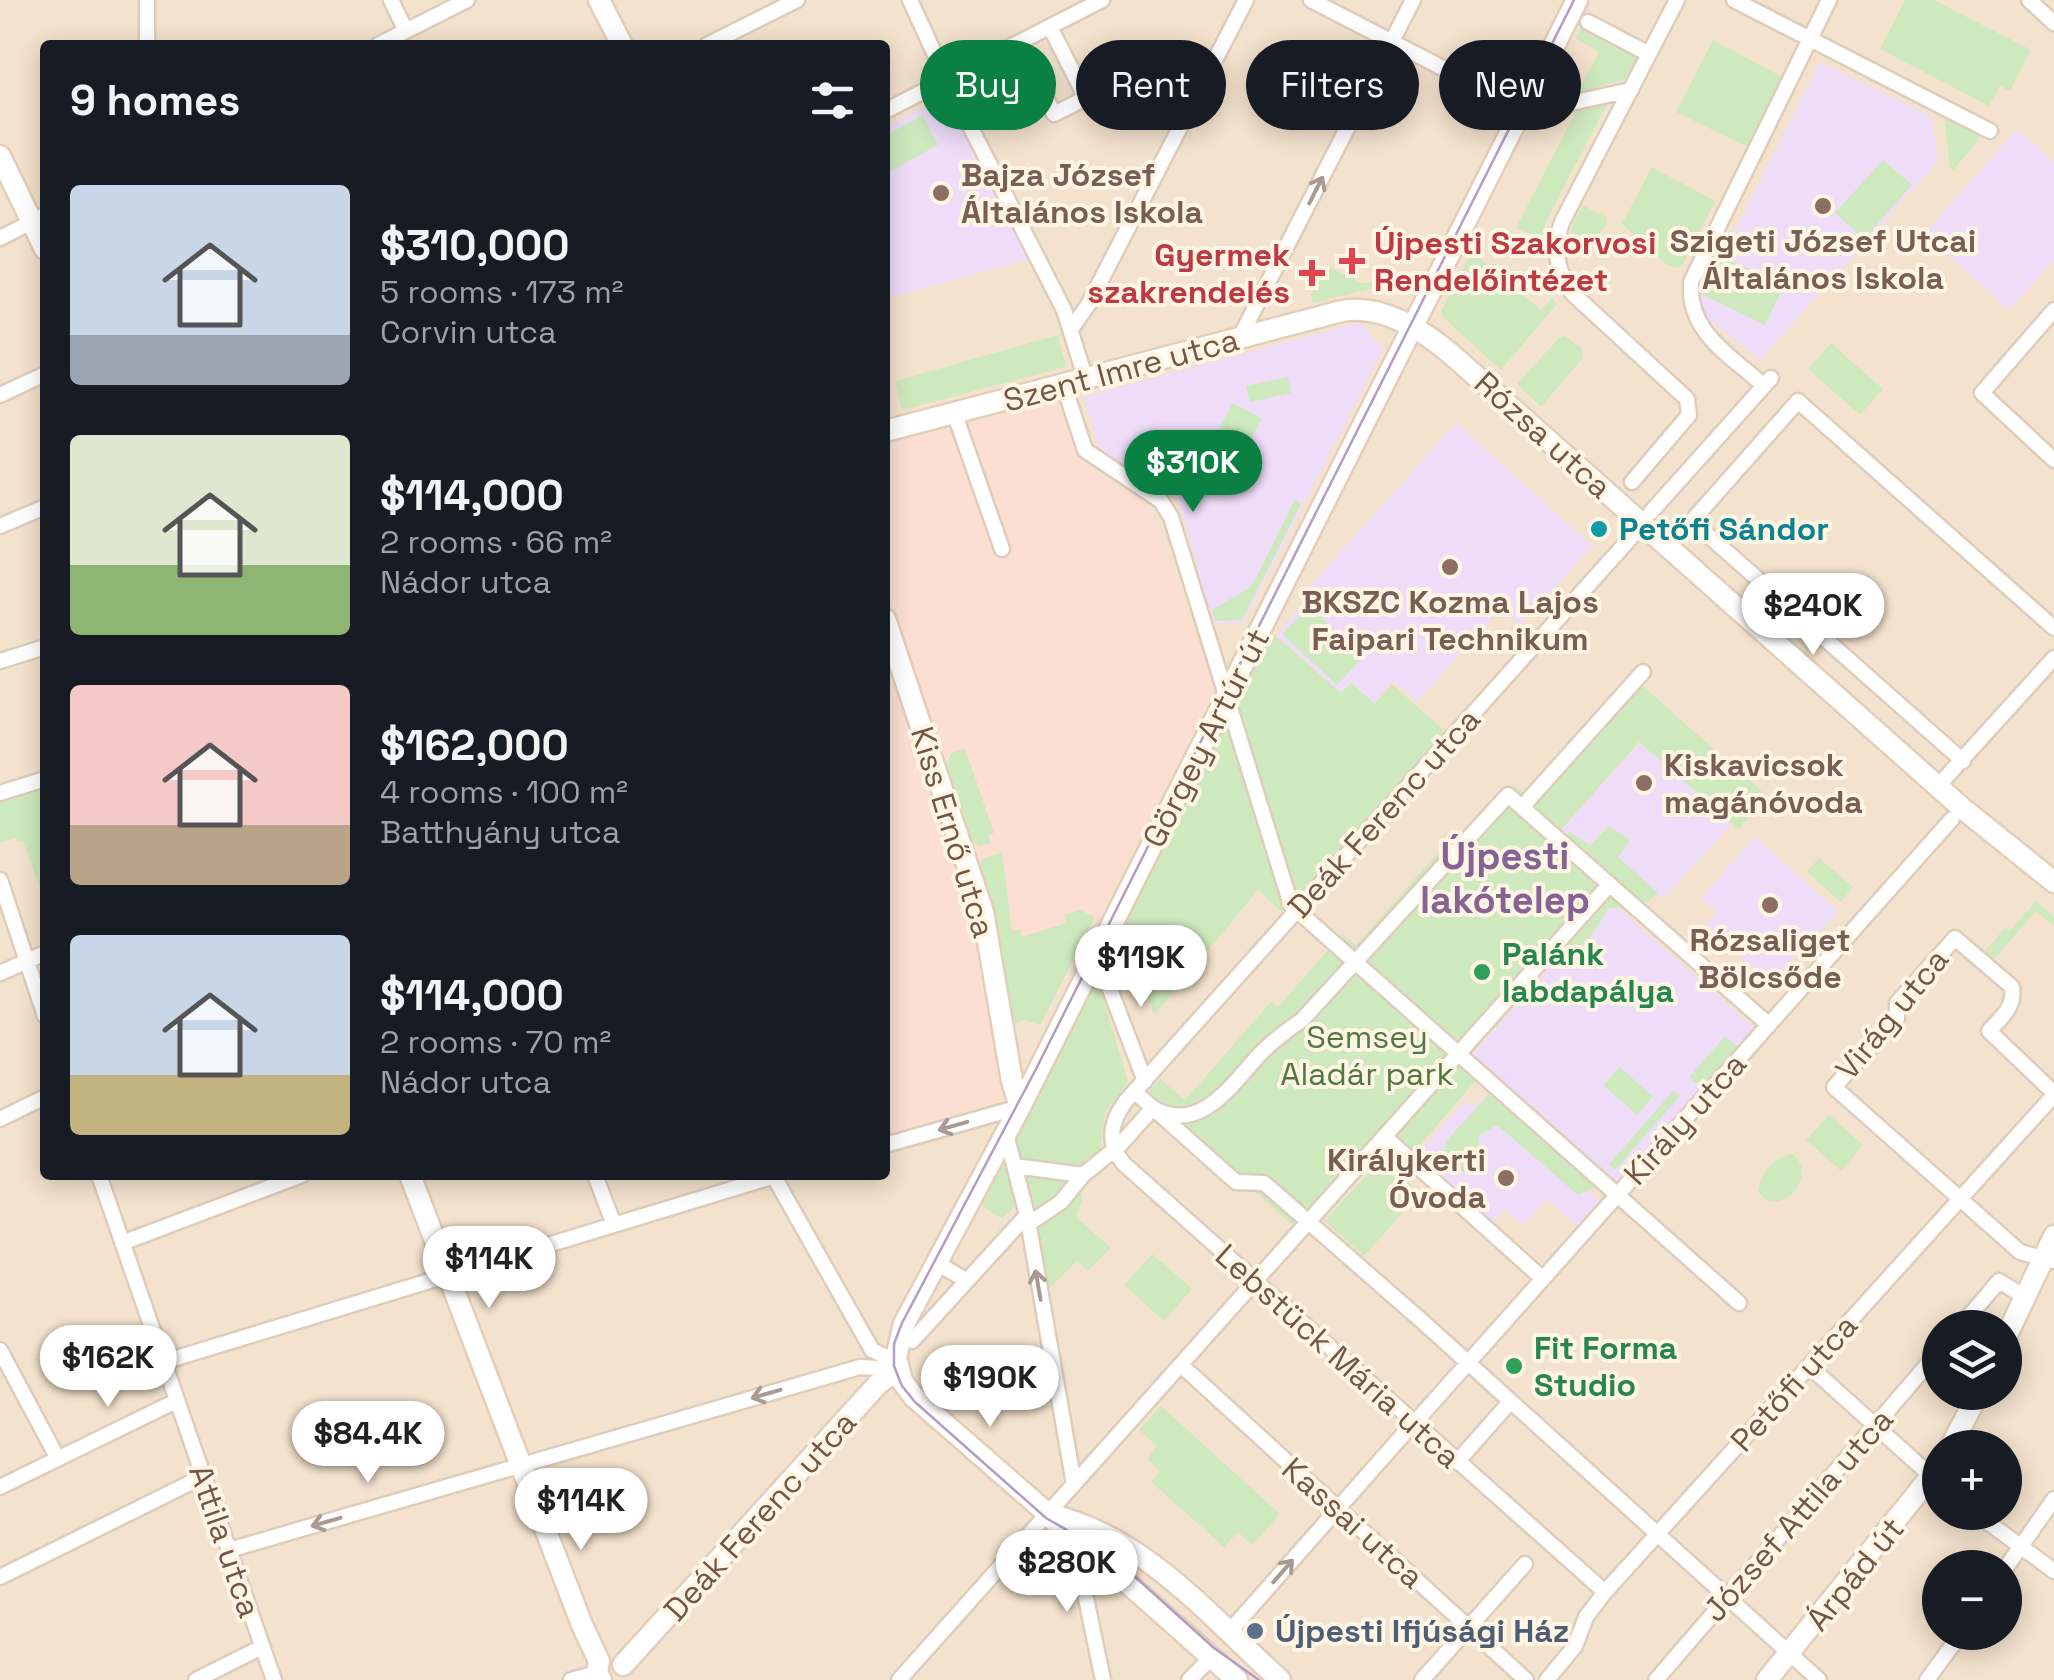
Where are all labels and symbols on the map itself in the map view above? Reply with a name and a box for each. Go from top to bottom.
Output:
place label: Bajza József Általános Iskola [961,155,1203,232]
one-way arrow [1307,176,1326,206]
marker: Bajza József Általános Iskola [930,182,952,204]
marker: Szigeti József Utcai Általános Iskola [1812,195,1834,217]
place label: Szigeti József Utcai Általános Iskola [1670,221,1976,298]
place label: Újpesti Szakorvosi Rendelőintézet [1374,223,1656,300]
place label: Gyermek szakrendelés [1087,235,1290,312]
marker: Újpesti Szakorvosi Rendelőintézet [1339,248,1365,274]
marker: Gyermek szakrendelés [1299,260,1325,286]
street label: Szent Imre utca [999,319,1243,421]
street label: Rózsa utca [1466,363,1620,507]
pin: $310K [1123,430,1263,515]
place label: Petőfi Sándor [1619,509,1829,549]
marker: Petőfi Sándor [1588,518,1610,540]
marker: BKSZC Kozma Lajos Faipari Technikum [1439,556,1461,578]
pin: $240K [1743,573,1883,658]
place label: BKSZC Kozma Lajos Faipari Technikum [1301,582,1599,659]
street label: Görgey Artúr út [1134,622,1278,854]
street label: Deák Ferenc utca [1279,700,1489,926]
street label: Kiss Ernő utca [902,722,1004,942]
place label: Kiskavicsok magánóvoda [1664,745,1863,822]
marker: Kiskavicsok magánóvoda [1633,772,1655,794]
district label: Újpesti lakótelep [1420,832,1590,924]
marker: Rózsaliget Bölcsőde [1759,894,1781,916]
place label: Rózsaliget Bölcsőde [1689,920,1851,997]
pin: $119K [1071,925,1211,1010]
place label: Palánk labdapálya [1502,934,1674,1011]
street label: Virág utca [1827,940,1957,1088]
marker: Palánk labdapálya [1471,961,1493,983]
park label: Semsey Aladár park [1280,1017,1454,1094]
street label: Király utca [1615,1045,1755,1193]
one-way arrow [937,1118,969,1136]
place label: Királykerti Óvoda [1327,1140,1486,1217]
marker: Királykerti Óvoda [1495,1167,1517,1189]
pin: $114K [419,1226,559,1311]
street label: Lebstück Mária utca [1207,1235,1469,1477]
one-way arrow [1027,1269,1046,1301]
street label: Petőfi utca [1722,1306,1866,1460]
pin: $162K [38,1325,178,1410]
place label: Fit Forma Studio [1534,1328,1677,1405]
pin: $190K [920,1345,1060,1430]
marker: Fit Forma Studio [1503,1355,1525,1377]
one-way arrow [751,1386,782,1405]
street label: József Attila utca [1694,1400,1902,1630]
pin: $84.4K [287,1401,449,1486]
street label: Deák Ferenc utca [655,1403,865,1629]
street label: Kassai utca [1274,1449,1432,1597]
street label: Attila utca [180,1459,270,1623]
pin: $114K [511,1468,651,1553]
street label: Árpád út [1797,1509,1913,1639]
one-way arrow [311,1513,342,1532]
pin: $280K [997,1530,1137,1615]
one-way arrow [1272,1559,1295,1584]
place label: Újpesti Ifjúsági Ház [1275,1611,1569,1651]
marker: Újpesti Ifjúsági Ház [1244,1620,1266,1642]

